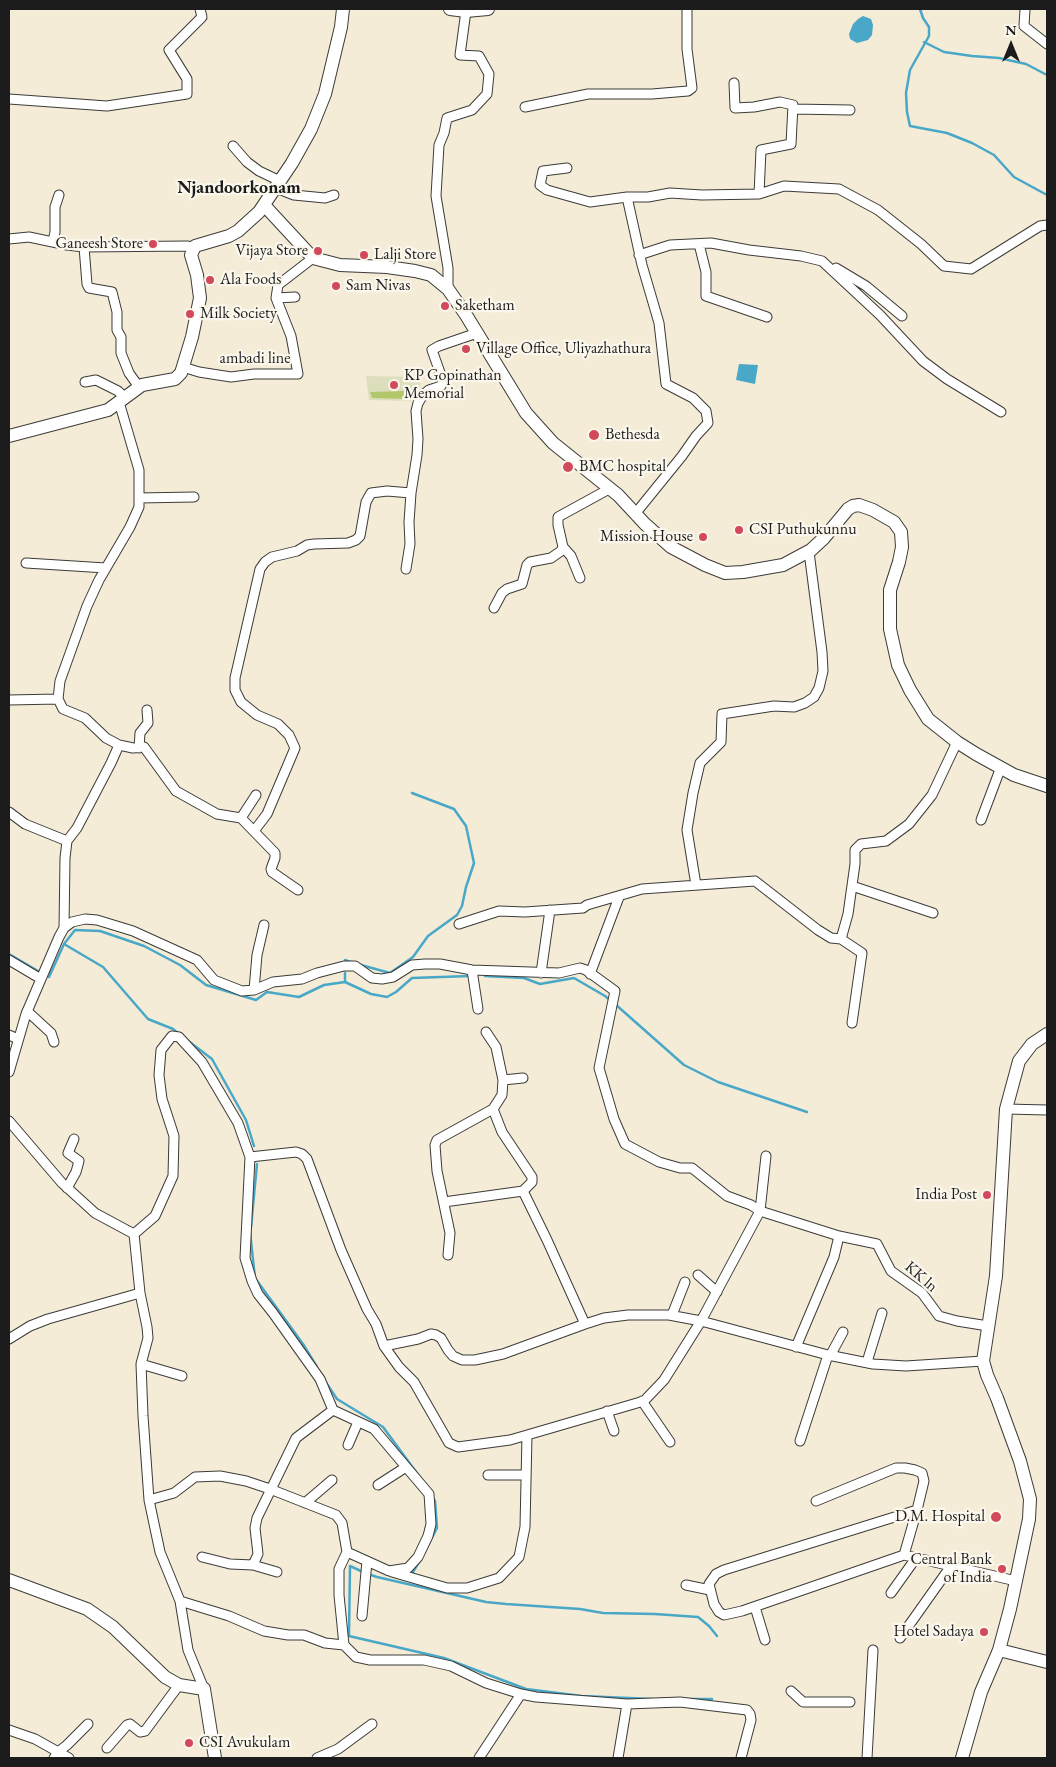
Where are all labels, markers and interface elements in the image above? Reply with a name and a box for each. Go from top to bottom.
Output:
north arrow [986,20,1036,70]
text: N [1005,21,1017,39]
district label: Njandoorkonam [177,177,301,199]
place label: Ganeesh Store [56,234,143,254]
marker: Ganeesh Store [147,238,159,250]
place label: Vijaya Store [235,241,308,261]
marker: Vijaya Store [312,245,324,257]
place label: Lalji Store [374,245,436,265]
marker: Lalji Store [358,249,370,261]
place label: Ala Foods [220,270,281,290]
marker: Ala Foods [204,274,216,286]
place label: Sam Nivas [346,276,410,296]
marker: Sam Nivas [330,280,342,292]
place label: Saketham [455,296,515,316]
marker: Saketham [439,300,451,312]
place label: Milk Society [200,304,277,324]
marker: Milk Society [184,308,196,320]
place label: Village Office, Uliyazhathura [476,339,651,359]
marker: Village Office, Uliyazhathura [460,343,472,355]
street label: ambadi line [220,349,290,369]
place label: KP Gopinathan Memorial [404,366,502,404]
marker: KP Gopinathan Memorial [388,379,400,391]
place label: Bethesda [605,425,660,445]
marker: Bethesda [587,428,601,442]
place label: BMC hospital [579,457,666,477]
marker: BMC hospital [561,460,575,474]
place label: CSI Puthukunnu [749,520,857,540]
marker: CSI Puthukunnu [733,524,745,536]
place label: Mission House [600,527,693,547]
marker: Mission House [697,531,709,543]
place label: India Post [915,1185,977,1205]
marker: India Post [981,1189,993,1201]
street label: KK ln [901,1258,941,1296]
place label: D.M. Hospital [895,1507,985,1527]
marker: D.M. Hospital [989,1510,1003,1524]
place label: Central Bank of India [910,1550,992,1588]
marker: Central Bank of India [996,1563,1008,1575]
place label: Hotel Sadaya [894,1622,974,1642]
marker: Hotel Sadaya [978,1626,990,1638]
place label: CSI Avukulam [199,1733,290,1753]
marker: CSI Avukulam [183,1737,195,1749]

